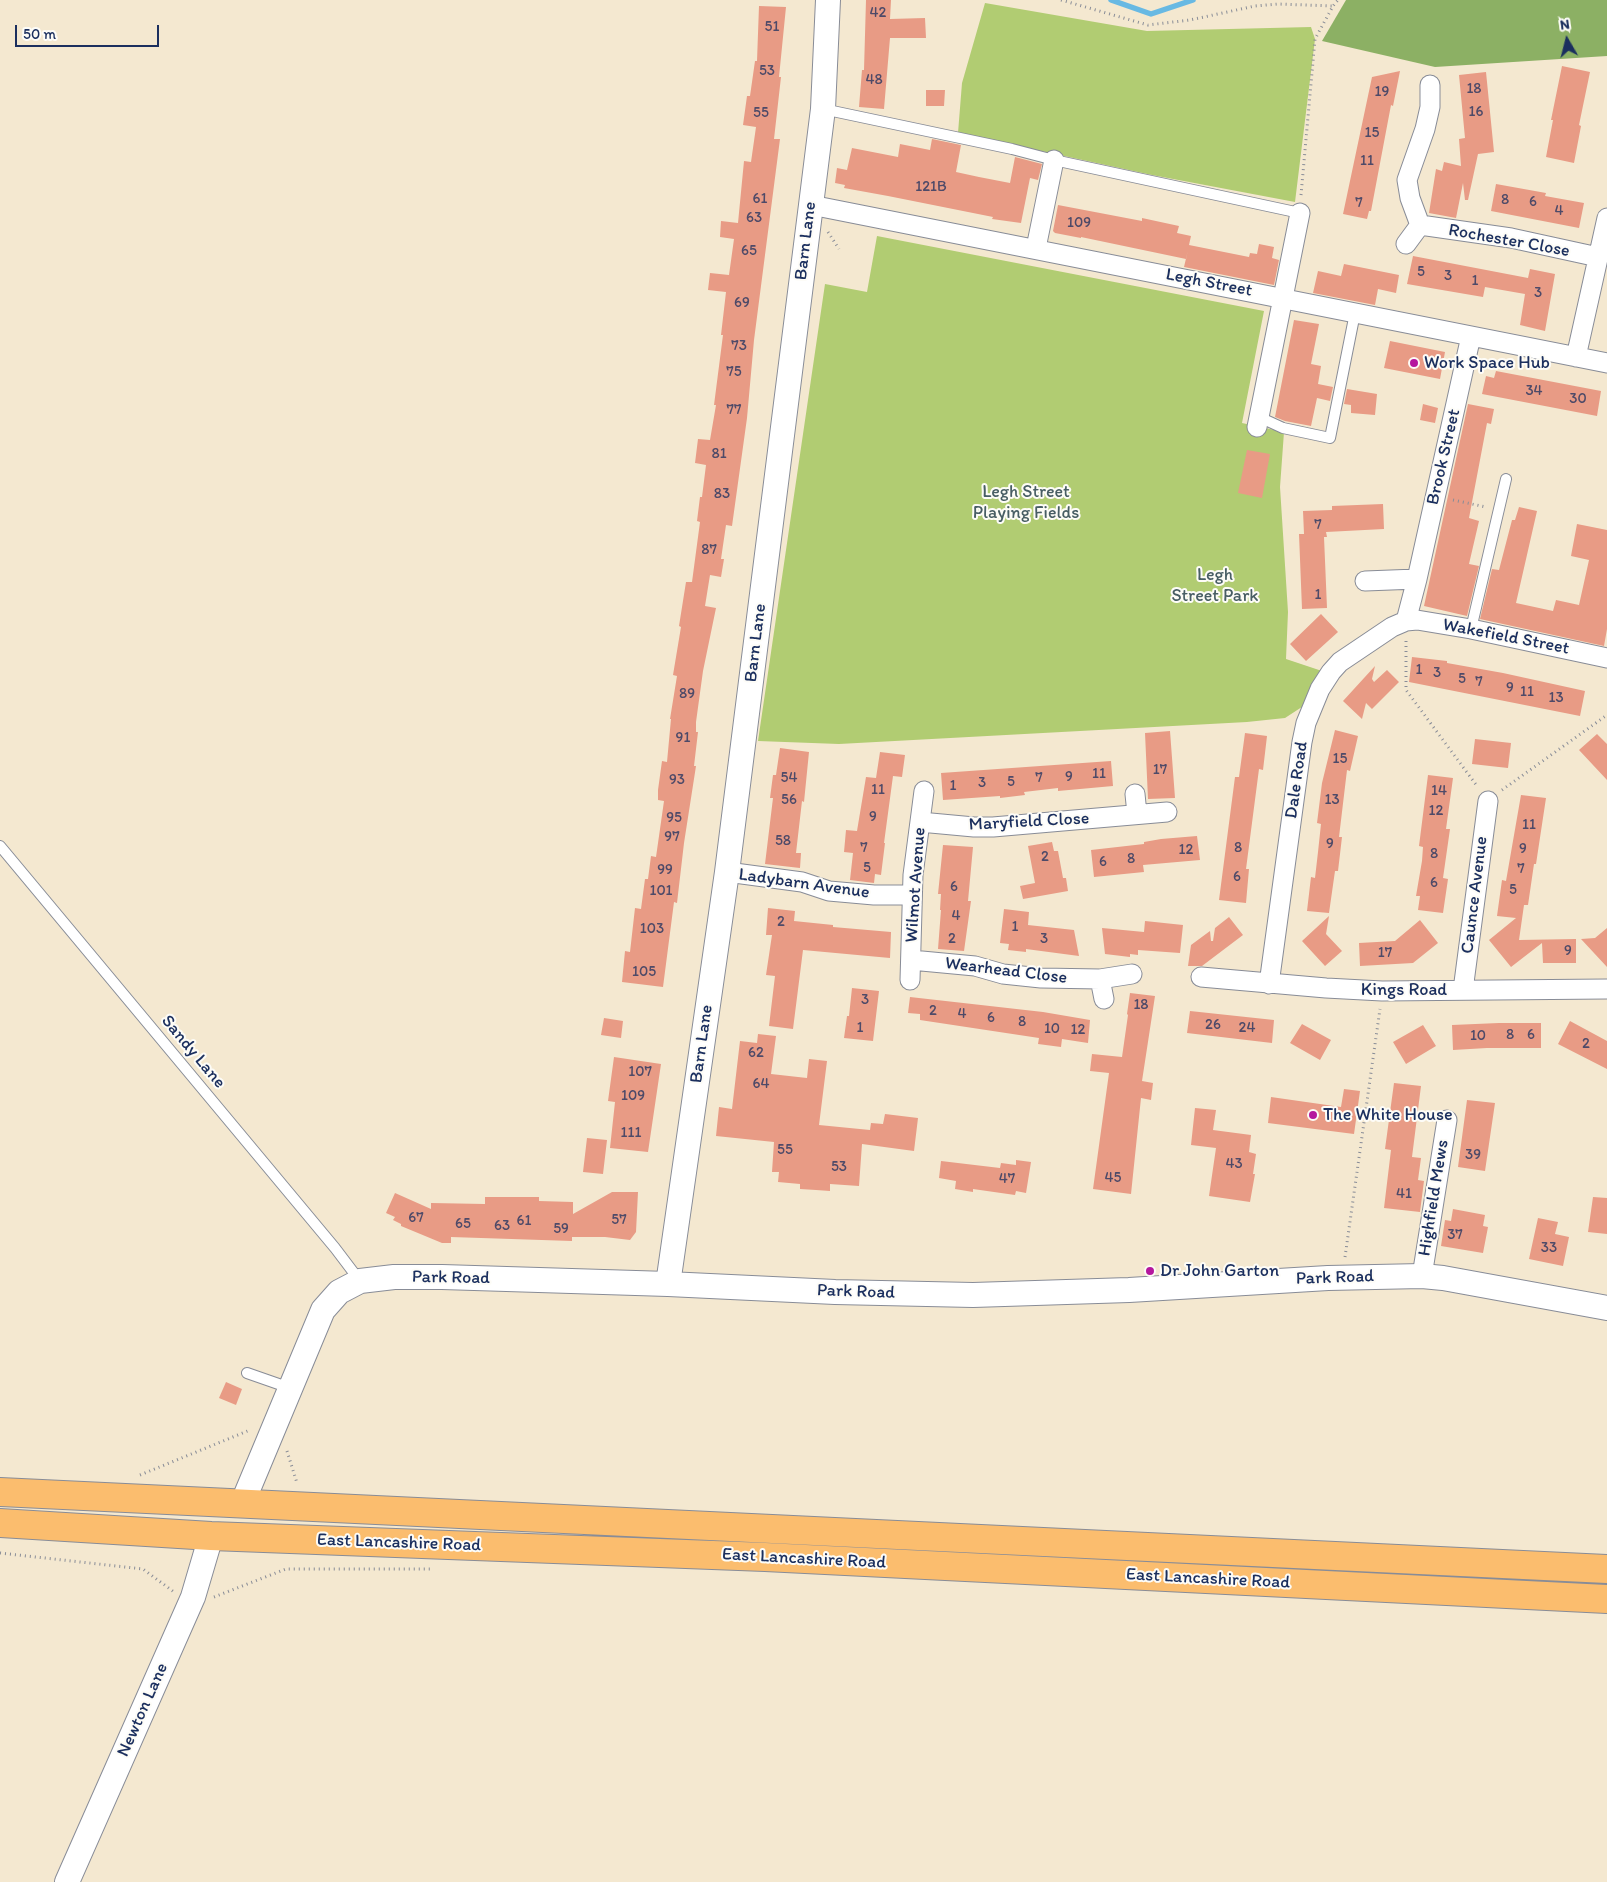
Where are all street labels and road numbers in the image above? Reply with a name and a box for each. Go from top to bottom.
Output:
street label: Barn Lane [790,200,822,282]
street label: Rochester Close [1447,220,1571,262]
street label: Legh Street [1164,264,1254,302]
street label: Brook Street [1422,407,1466,507]
street label: Barn Lane [740,602,772,684]
street label: Wakefield Street [1441,614,1571,660]
street label: Dale Road [1281,740,1313,820]
street label: Maryfield Close [968,808,1090,836]
street label: Wilmot Avenue [901,826,931,944]
street label: Caunce Avenue [1457,835,1493,955]
street label: Ladybarn Avenue [737,864,871,904]
street label: Wearhead Close [944,953,1068,989]
street label: Kings Road [1361,979,1447,1001]
street label: Barn Lane [686,1003,718,1085]
street label: Sandy Lane [156,1011,230,1093]
street label: Highfield Mews [1414,1138,1454,1258]
street label: Park Road [1296,1266,1374,1290]
street label: Park Road [412,1267,490,1289]
street label: Park Road [817,1280,895,1304]
street label: East Lancashire Road [317,1529,481,1557]
street label: East Lancashire Road [721,1544,887,1574]
street label: East Lancashire Road [1125,1564,1291,1594]
street label: Newton Lane [113,1660,173,1760]

